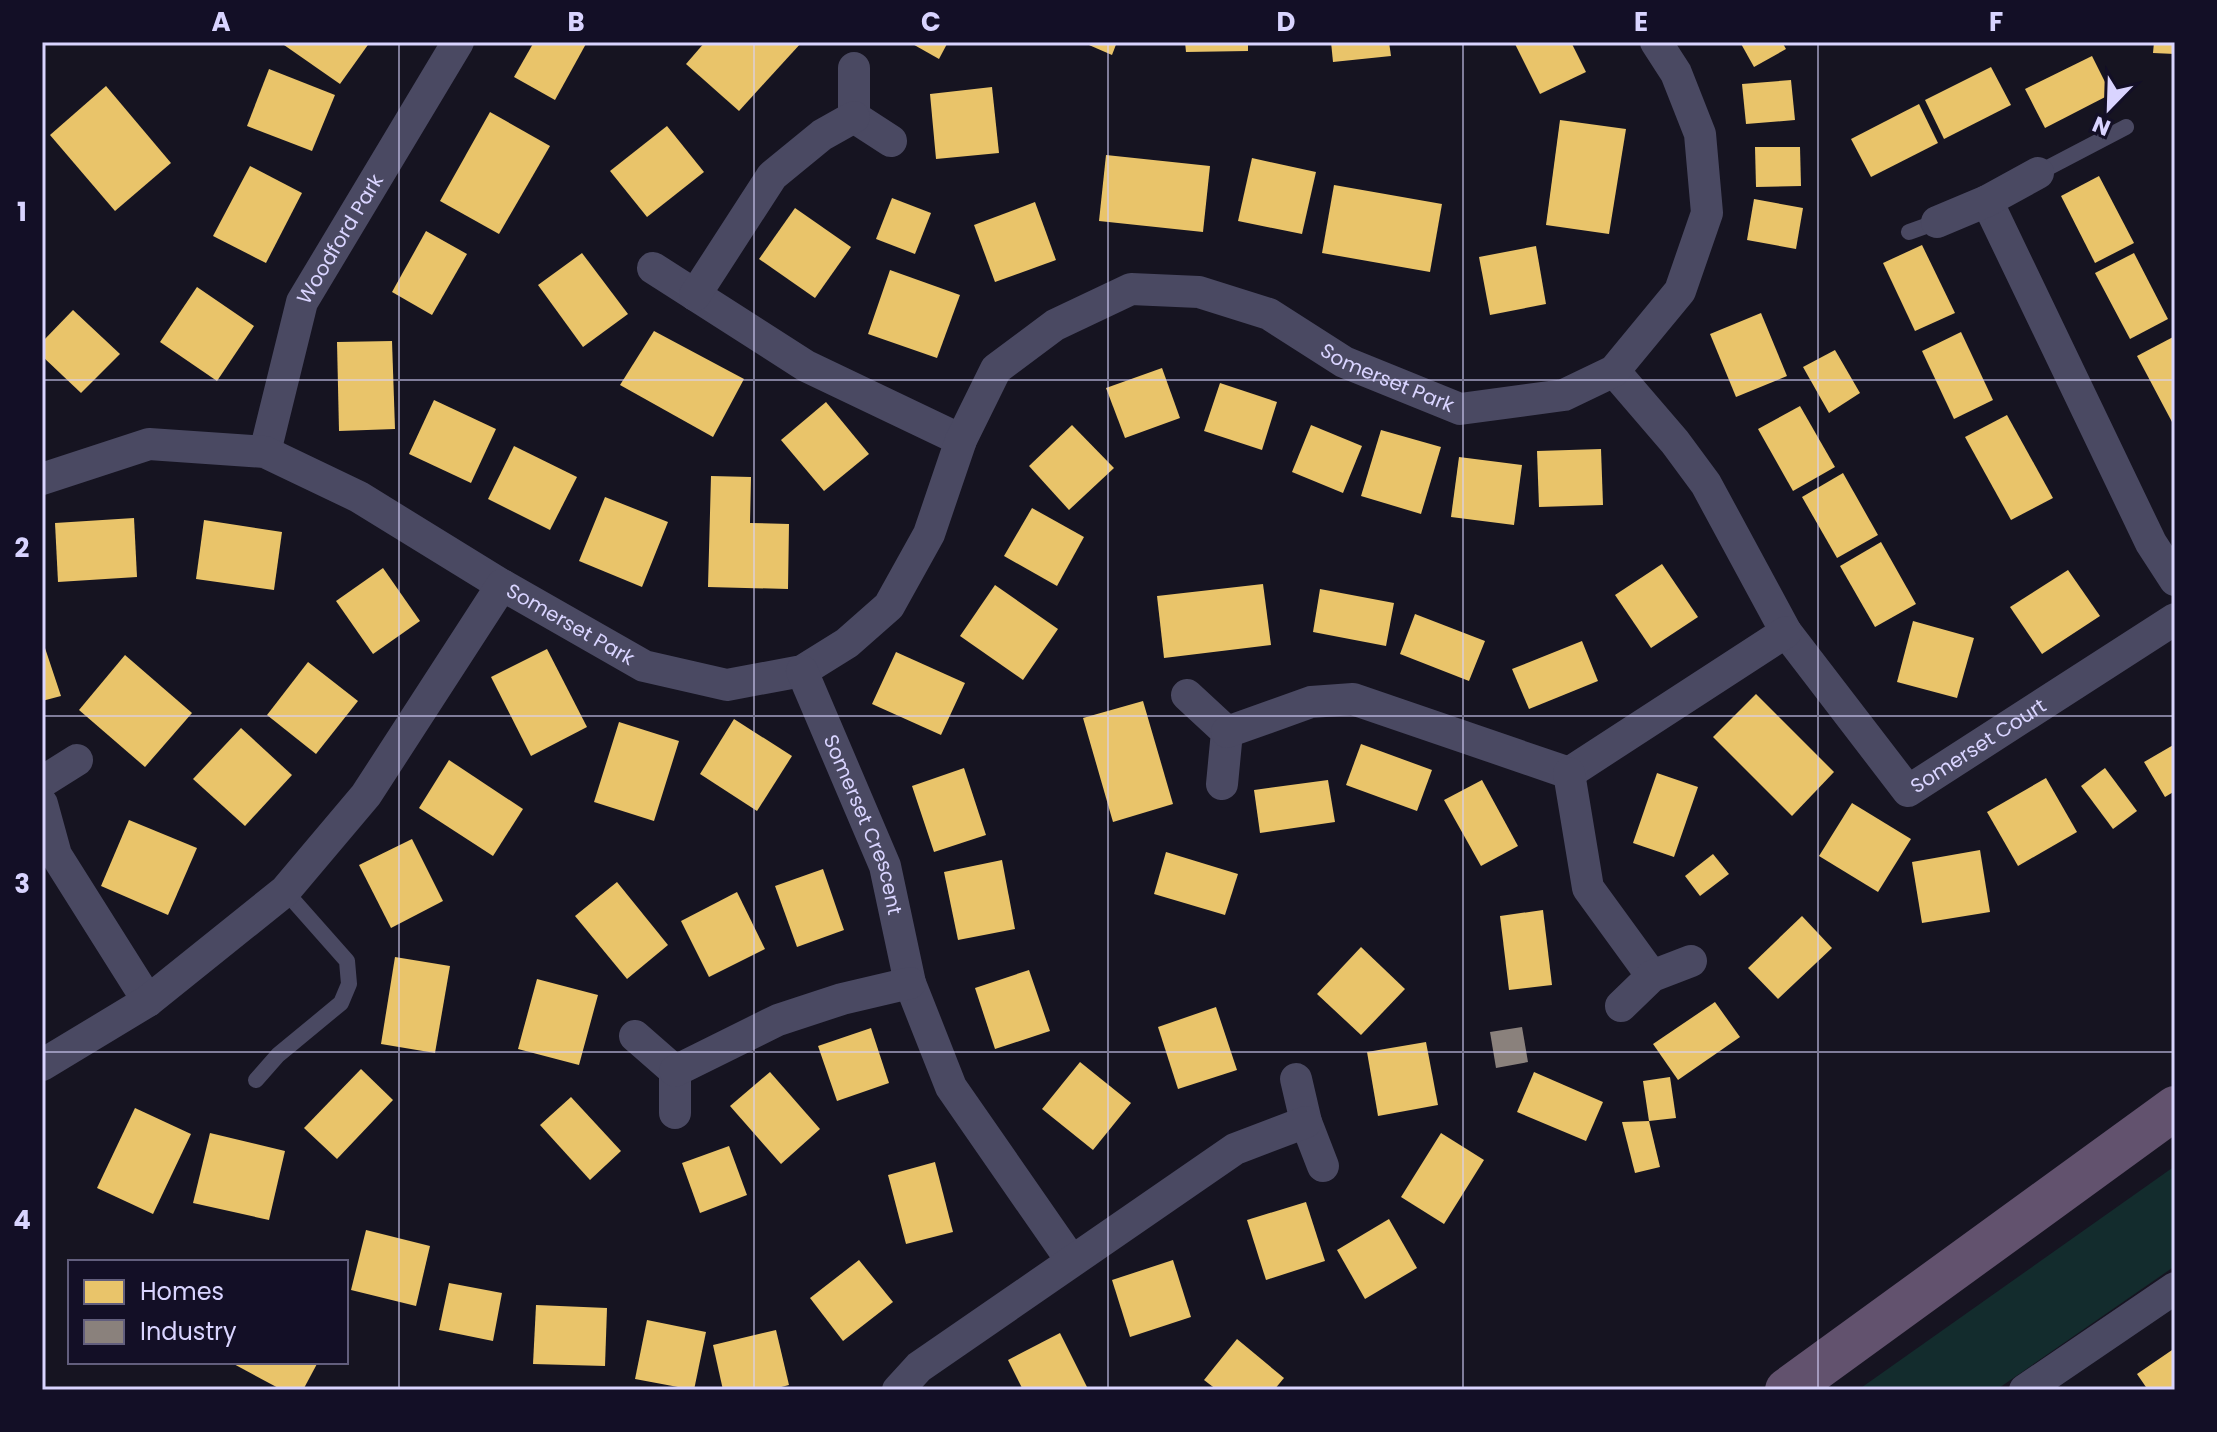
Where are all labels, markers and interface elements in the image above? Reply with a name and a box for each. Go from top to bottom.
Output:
text: A [211,4,231,40]
text: B [567,4,585,40]
text: C [921,4,941,40]
text: D [1277,4,1296,40]
text: E [1634,4,1648,40]
text: F [1989,4,2003,40]
north arrow [2069,68,2149,148]
text: N [2088,108,2115,143]
street label: Woodford Park [290,168,390,309]
text: 1 [17,194,27,230]
street label: Somerset Park [1315,336,1459,419]
text: 2 [15,530,30,566]
street label: Somerset Park [501,576,640,672]
street label: Somerset Court [1905,692,2052,800]
street label: Somerset Crescent [817,730,909,917]
text: 3 [14,866,30,902]
text: 4 [13,1202,31,1238]
legend [68,1260,348,1364]
text: Homes [140,1275,224,1308]
text: Industry [140,1315,237,1348]

